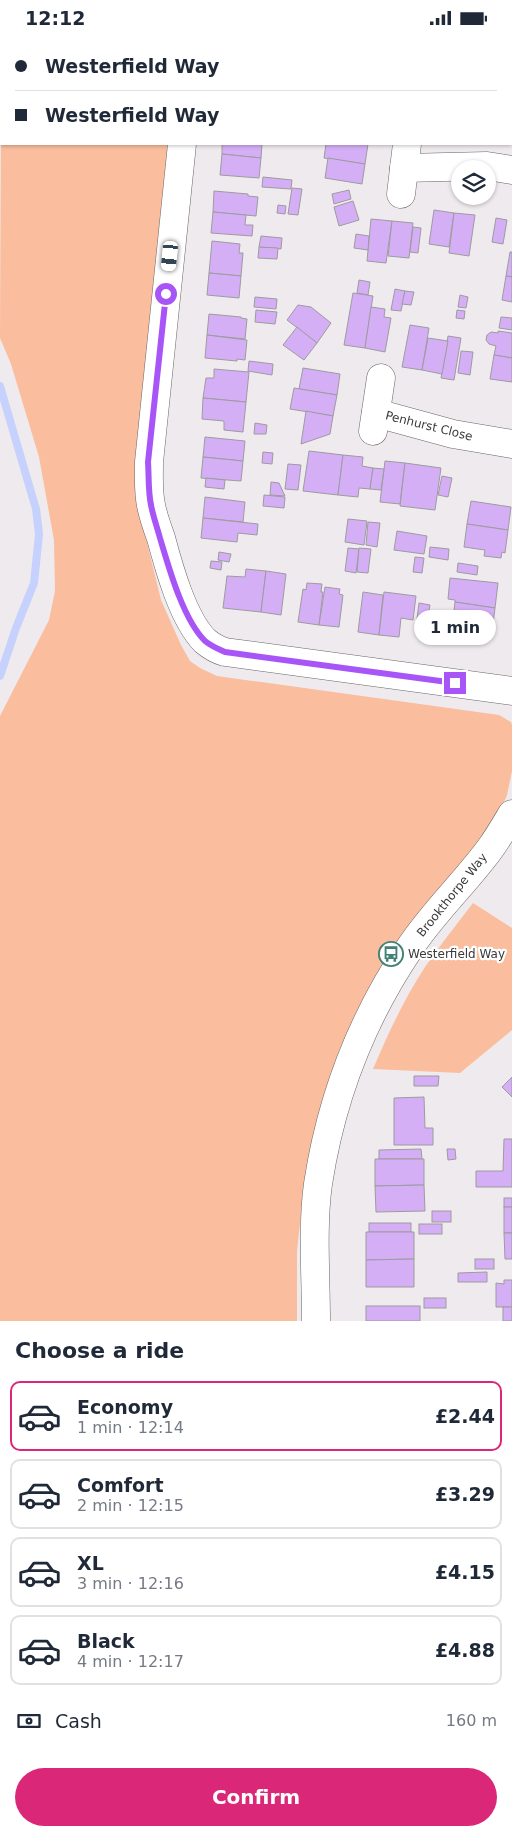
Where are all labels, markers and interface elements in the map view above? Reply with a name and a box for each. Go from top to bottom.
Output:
text: 12:12 [25,7,85,29]
text: Westerfield Way [45,55,219,77]
text: Westerfield Way [45,104,219,126]
map controls [451,160,496,205]
button: layers [451,160,496,205]
car [160,240,179,272]
route start [155,283,177,305]
street label: Penhurst Close [384,408,474,444]
callout: 1 min [414,611,496,645]
text: 1 min [430,618,480,637]
route end [444,672,466,694]
street label: Brookthorpe Way [414,850,490,940]
bus stop icon: Westerfield Way [378,941,404,967]
place label: Westerfield Way [408,947,505,961]
text: Choose a ride [15,1338,184,1363]
icon: car [17,1394,62,1439]
text: Economy [77,1396,173,1418]
text: £2.44 [435,1405,495,1427]
text: 1 min · 12:14 [77,1418,184,1437]
icon: car [17,1472,62,1517]
text: Comfort [77,1474,164,1496]
text: £3.29 [435,1483,495,1505]
text: 2 min · 12:15 [77,1496,184,1515]
icon: car [17,1550,62,1595]
text: XL [77,1552,104,1574]
text: £4.15 [435,1561,495,1583]
text: 3 min · 12:16 [77,1574,184,1593]
icon: car [17,1628,62,1673]
text: Black [77,1630,135,1652]
text: £4.88 [435,1639,495,1661]
text: 4 min · 12:17 [77,1652,184,1671]
icon: cash [15,1707,43,1735]
text: Cash [55,1710,102,1732]
text: 160 m [446,1711,497,1730]
button: Confirm [15,1768,497,1826]

